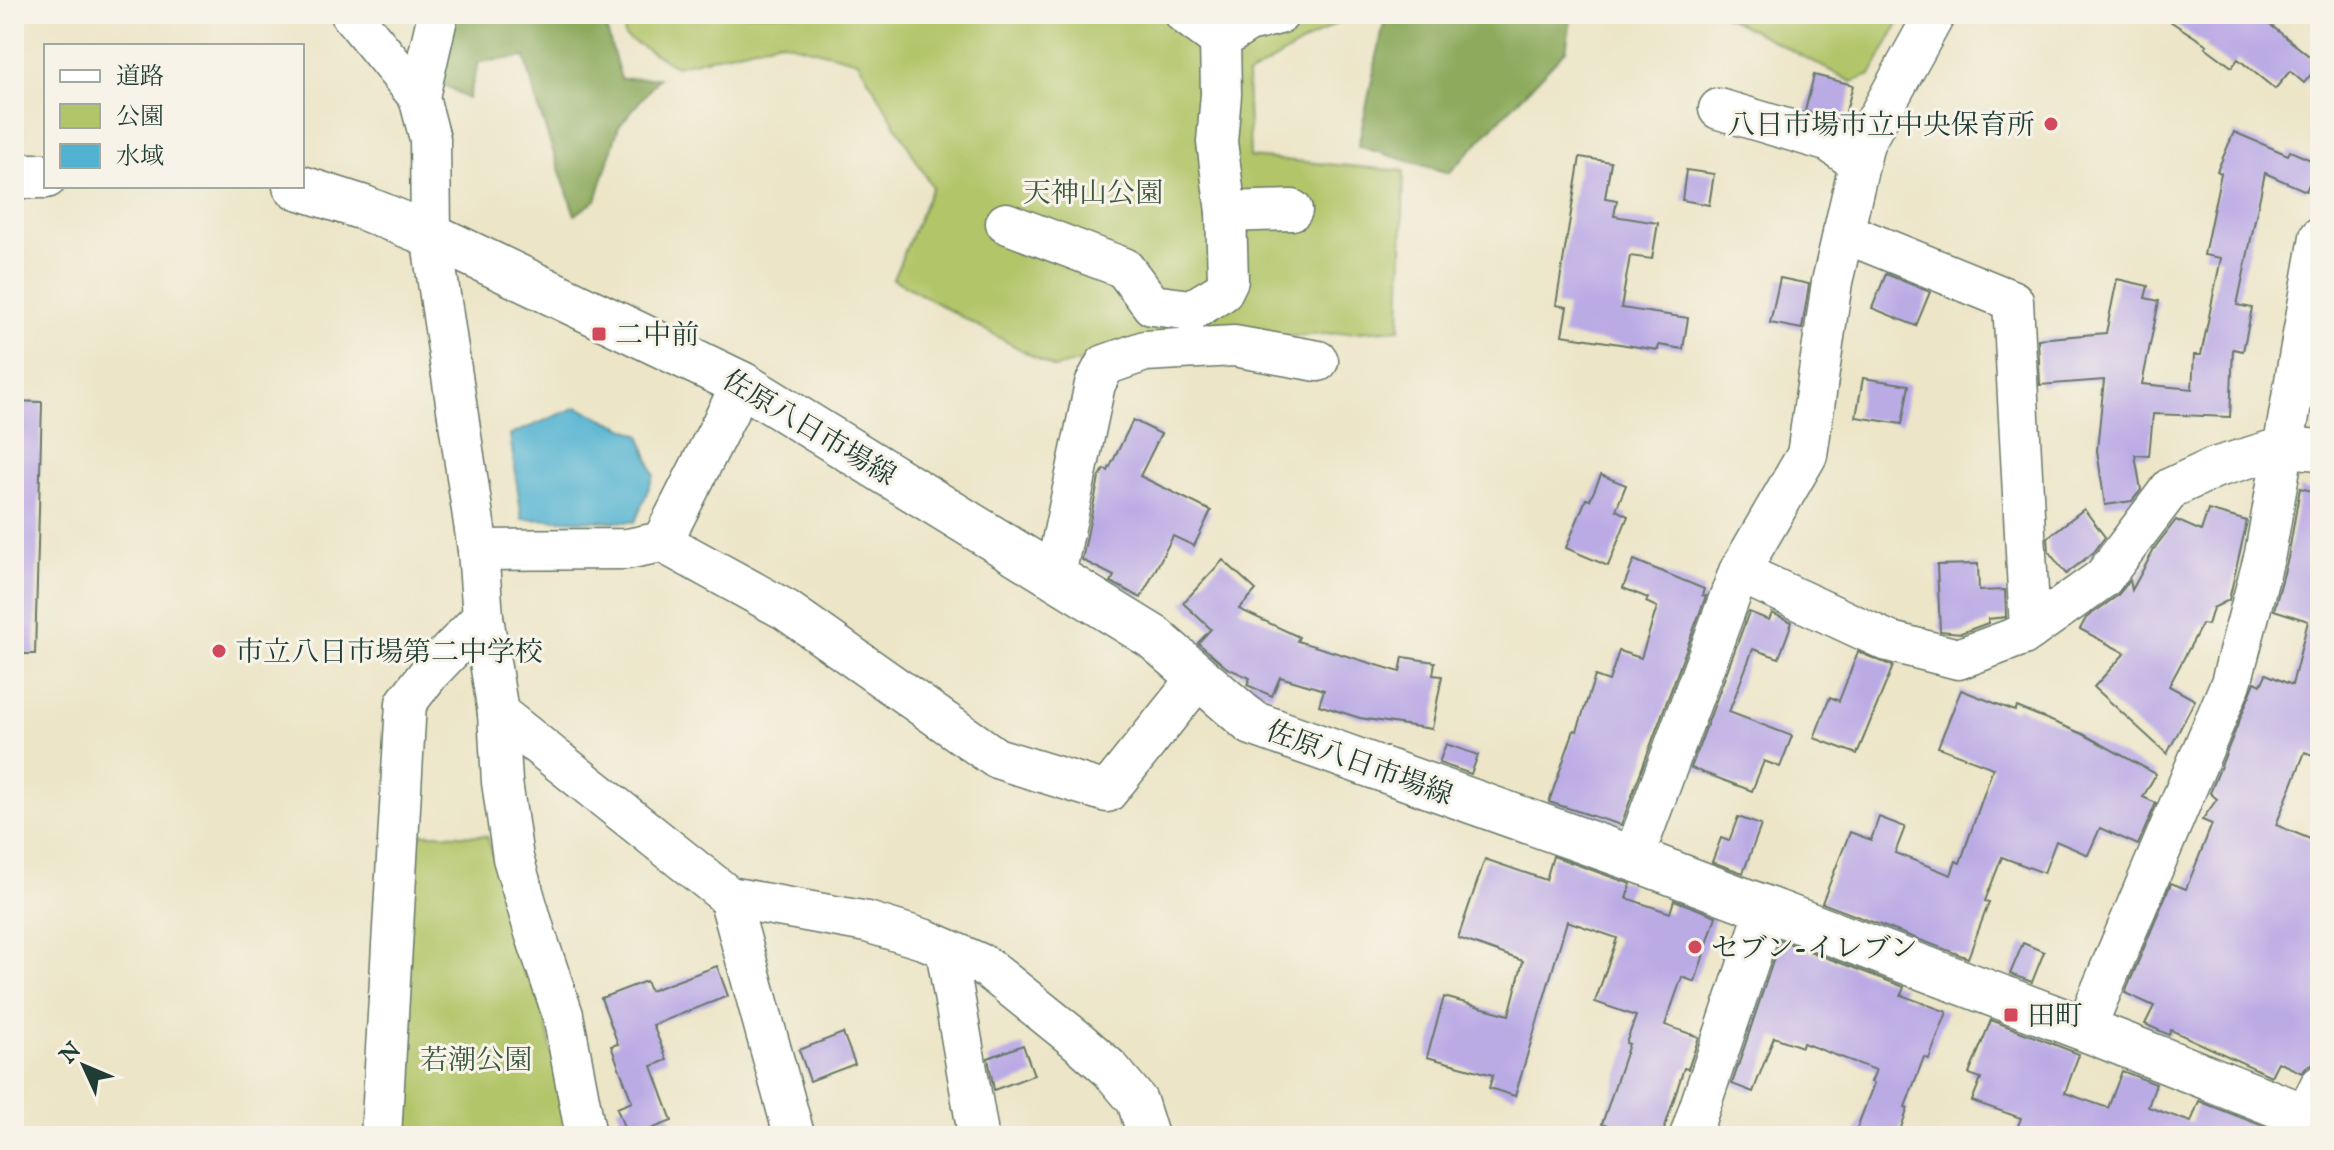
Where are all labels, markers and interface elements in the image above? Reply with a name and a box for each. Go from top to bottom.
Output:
legend [44,44,304,188]
text: 道路 [116,62,164,93]
text: 公園 [116,102,164,133]
place label: 八日市場市立中央保育所 [1727,109,2035,144]
marker: 八日市場市立中央保育所 [2042,115,2060,133]
text: 水域 [116,142,164,173]
park label: 天神山公園 [1023,177,1163,212]
place label: 二中前 [615,319,699,354]
marker: 二中前 [590,325,608,343]
street label: 佐原八日市場線 [716,364,902,495]
place label: 市立八日市場第二中学校 [235,636,543,671]
marker: 市立八日市場第二中学校 [210,642,228,660]
street label: 佐原八日市場線 [1261,714,1457,814]
place label: セブン-イレブン [1711,932,1918,967]
marker: セブン-イレブン [1686,938,1704,956]
place label: 田町 [2027,1000,2083,1035]
marker: 田町 [2002,1006,2020,1024]
north arrow [44,1026,124,1106]
text: N [54,1037,88,1071]
park label: 若潮公園 [420,1044,532,1079]

